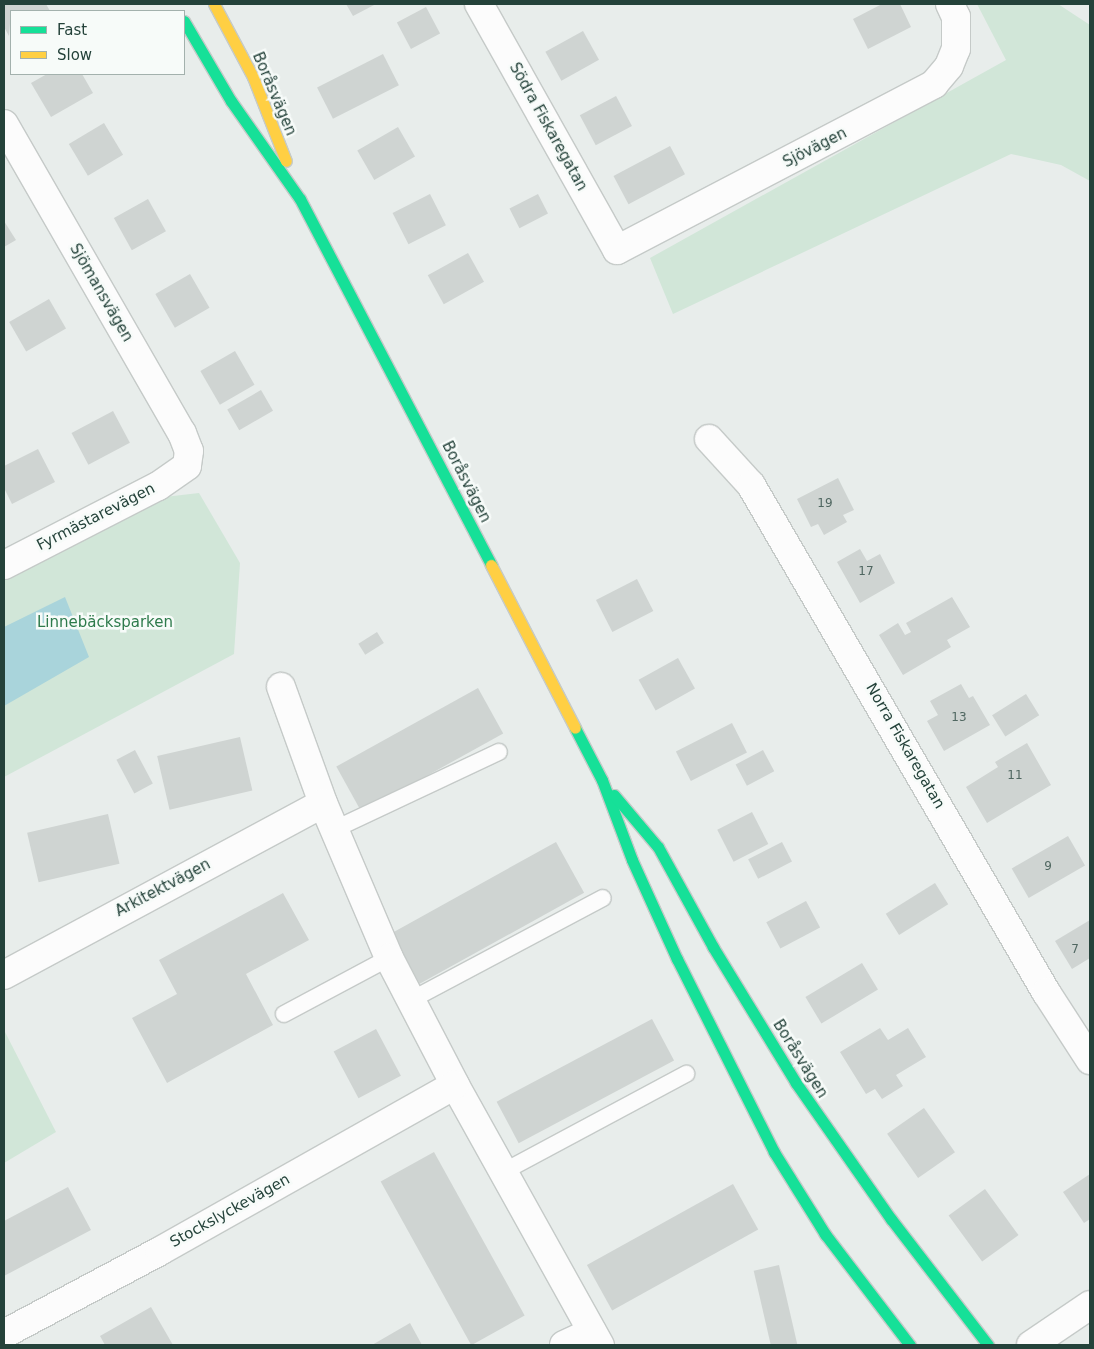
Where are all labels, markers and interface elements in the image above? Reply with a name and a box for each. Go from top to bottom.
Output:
legend [10,10,185,75]
text: Fast [57,21,87,39]
text: Slow [57,46,92,64]
street label: Boråsvägen [248,50,300,138]
street label: Södra Fiskaregatan [505,60,591,194]
street label: Sjövägen [780,124,850,172]
street label: Sjömansvägen [66,241,136,345]
street label: Boråsvägen [438,438,494,526]
street label: Fyrmästarevägen [34,479,158,555]
house number: 19 [817,497,833,511]
house number: 17 [858,565,874,579]
park label: Linnebäcksparken [37,614,173,632]
street label: Norra Fiskaregatan [862,680,948,812]
house number: 13 [951,711,967,725]
house number: 11 [1007,769,1023,783]
street label: Arkitektvägen [112,855,214,921]
house number: 9 [1044,860,1052,874]
house number: 7 [1071,943,1079,957]
street label: Boråsvägen [769,1017,831,1101]
street label: Stockslyckevägen [167,1171,293,1251]

